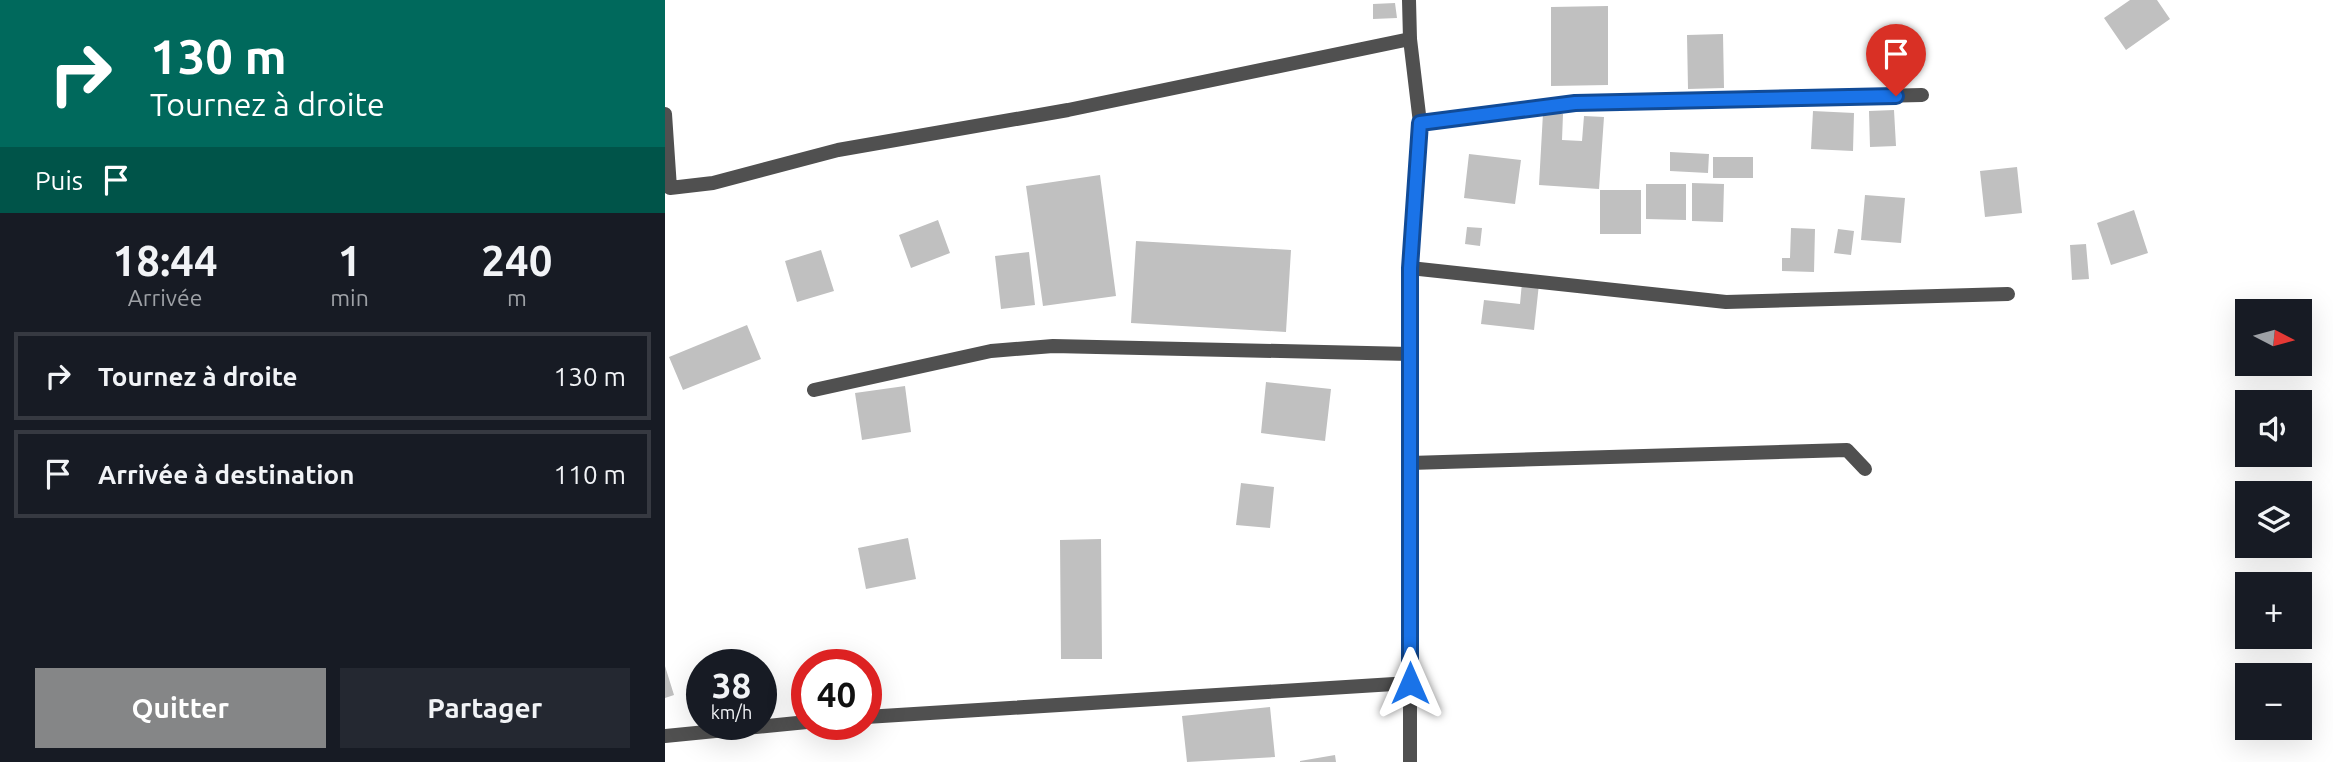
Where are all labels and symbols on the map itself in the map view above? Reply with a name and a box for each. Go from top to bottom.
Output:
pin [1866,24,1926,96]
north arrow [2235,299,2312,376]
position arrow [1373,646,1447,720]
speed limit sign: 40 [791,649,882,740]

